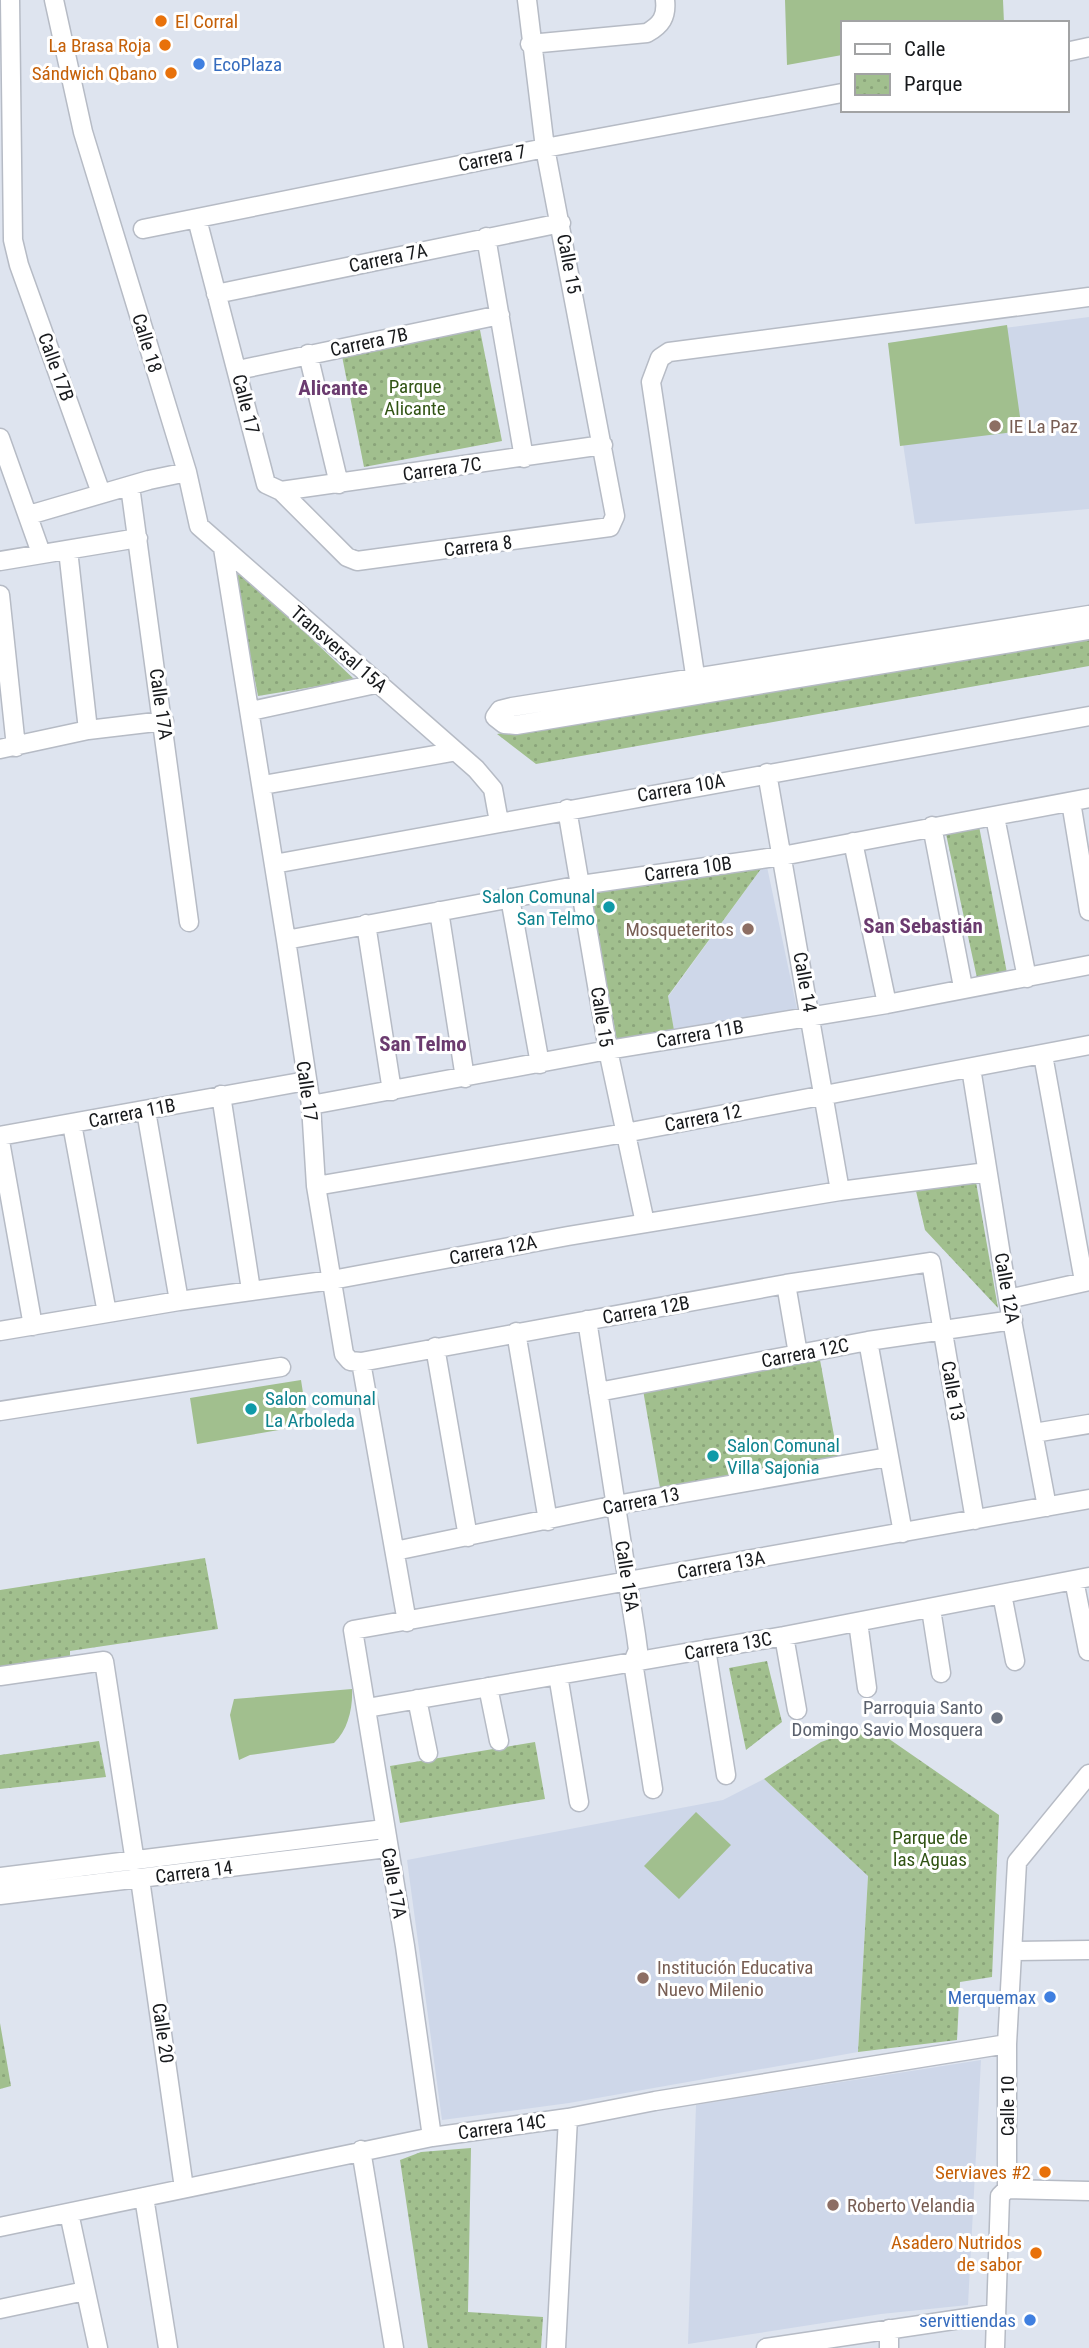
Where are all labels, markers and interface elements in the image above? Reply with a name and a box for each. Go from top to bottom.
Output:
place label: El Corral [175,10,238,33]
marker: El Corral [153,13,169,29]
legend [841,21,1068,112]
place label: La Brasa Roja [49,34,151,57]
marker: La Brasa Roja [157,37,173,53]
text: Calle [904,37,946,61]
place label: EcoPlaza [213,53,282,76]
marker: EcoPlaza [191,56,207,72]
place label: Sándwich Qbano [32,62,157,85]
marker: Sándwich Qbano [163,65,179,81]
text: Parque [904,72,962,96]
street label: Carrera 7 [456,140,528,176]
street label: Calle 15 [552,232,586,296]
street label: Carrera 7A [347,238,429,278]
street label: Calle 18 [127,311,167,375]
street label: Carrera 7B [328,323,410,361]
street label: Calle 17B [33,330,79,404]
street label: Calle 17 [228,372,264,436]
park label: Parque Alicante [384,375,446,420]
district label: Alicante [298,376,368,400]
place label: IE La Paz [1009,415,1078,438]
marker: IE La Paz [987,418,1003,434]
street label: Carrera 7C [401,452,483,486]
street label: Carrera 8 [443,530,513,562]
street label: Transversal 15A [286,601,392,697]
street label: Calle 17A [145,667,177,741]
street label: Carrera 10A [635,769,727,807]
street label: Carrera 10B [643,851,733,887]
place label: Salon Comunal San Telmo [482,885,595,930]
marker: Salon Comunal San Telmo [601,899,617,915]
district label: San Sebastián [863,914,983,938]
place label: Mosqueteritos [626,918,734,941]
marker: Mosqueteritos [740,921,756,937]
street label: Calle 14 [788,950,822,1014]
street label: Calle 15 [586,985,618,1049]
street label: Carrera 11B [655,1015,745,1053]
district label: San Telmo [379,1032,467,1056]
street label: Calle 17 [291,1059,323,1123]
street label: Carrera 11B [87,1093,177,1133]
street label: Carrera 12 [663,1099,743,1137]
street label: Carrera 12A [447,1230,539,1270]
street label: Calle 12A [989,1251,1025,1325]
street label: Carrera 12B [601,1291,691,1329]
street label: Carrera 12C [759,1333,851,1373]
street label: Calle 13 [936,1359,970,1423]
place label: Salon comunal La Arboleda [265,1387,376,1432]
marker: Salon comunal La Arboleda [243,1401,259,1417]
place label: Salon Comunal Villa Sajonia [727,1434,840,1479]
marker: Salon Comunal Villa Sajonia [705,1448,721,1464]
street label: Carrera 13 [601,1482,681,1520]
street label: Calle 15A [610,1539,644,1613]
street label: Carrera 13A [675,1546,767,1584]
street label: Carrera 13C [682,1627,774,1665]
place label: Parroquia Santo Domingo Savio Mosquera [792,1696,983,1741]
marker: Parroquia Santo Domingo Savio Mosquera [989,1710,1005,1726]
park label: Parque de las Aguas [892,1826,968,1871]
street label: Calle 17A [376,1846,412,1920]
street label: Carrera 14 [154,1856,234,1888]
place label: Institución Educativa Nuevo Milenio [657,1956,813,2001]
marker: Institución Educativa Nuevo Milenio [635,1970,651,1986]
place label: Merquemax [948,1986,1036,2009]
marker: Merquemax [1042,1989,1058,2005]
street label: Calle 20 [147,2001,179,2065]
street label: Calle 10 [996,2076,1019,2136]
street label: Carrera 14C [457,2109,547,2145]
place label: Serviaves #2 [935,2161,1031,2184]
marker: Serviaves #2 [1037,2164,1053,2180]
place label: Roberto Velandia [847,2194,975,2217]
marker: Roberto Velandia [825,2197,841,2213]
place label: Asadero Nutridos de sabor [891,2231,1022,2276]
marker: Asadero Nutridos de sabor [1028,2245,1044,2261]
place label: servittiendas [919,2309,1016,2332]
marker: servittiendas [1022,2312,1038,2328]

